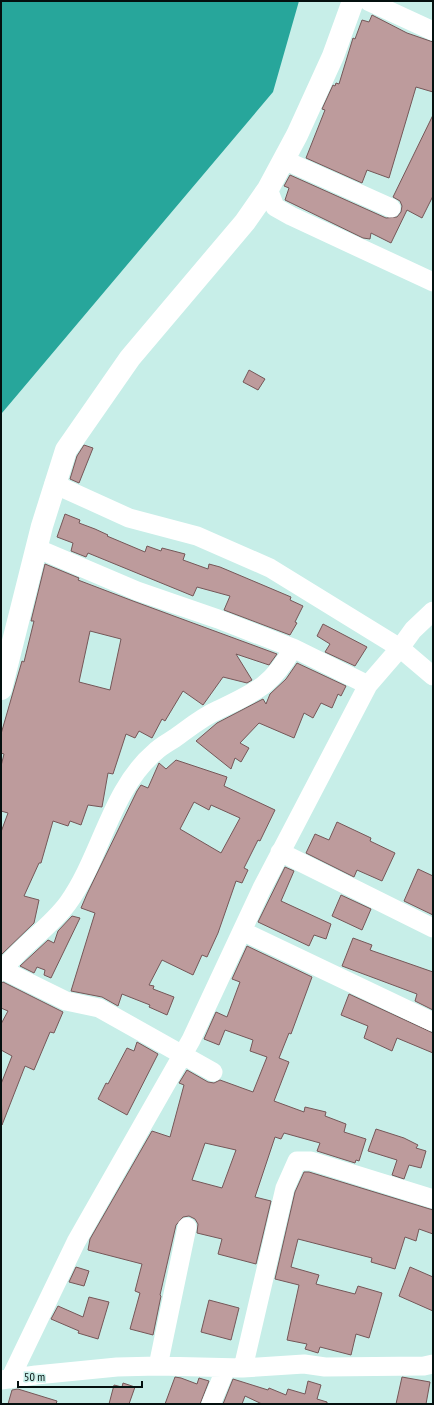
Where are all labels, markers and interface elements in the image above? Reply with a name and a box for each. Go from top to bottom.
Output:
scale bar [18,1363,142,1389]
text: 50 m [24,1369,45,1384]

